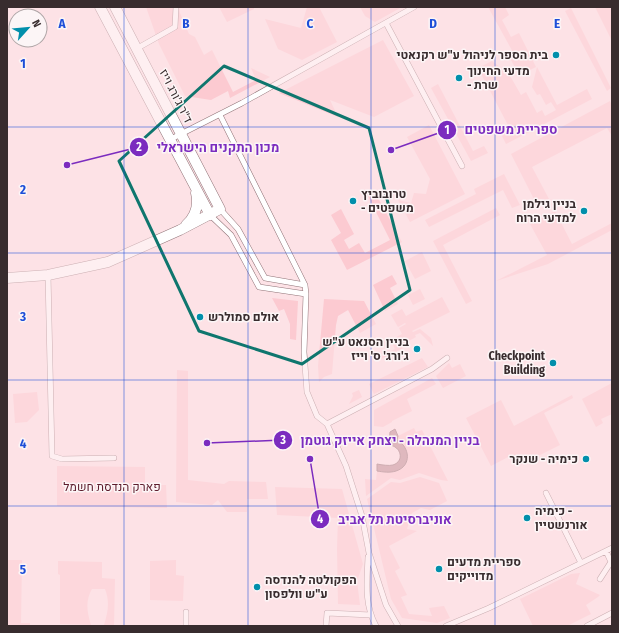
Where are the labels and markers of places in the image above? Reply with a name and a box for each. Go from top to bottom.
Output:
place label: בית הספר לניהול ע"ש רקנאטי [396,48,548,62]
marker: בית הספר לניהול ע"ש רקנאטי [551,50,561,60]
place label: מדעי החינוך - שרת [467,64,530,92]
marker: מדעי החינוך - שרת [454,73,464,83]
callout: ספריית משפטים [437,117,566,142]
callout: מכון התקנים הישראלי [129,134,288,159]
place label: טרובוביץ - משפטים [361,187,414,215]
marker: טרובוביץ - משפטים [348,196,358,206]
place label: בניין גילמן למדעי הרוח [516,197,576,225]
marker: בניין גילמן למדעי הרוח [579,206,589,216]
place label: אולם סמולרש [208,310,279,324]
marker: אולם סמולרש [195,312,205,322]
place label: בניין הסנאט ע"ש ג'ורג' ס' וייז [322,335,409,363]
marker: בניין הסנאט ע"ש ג'ורג' ס' וייז [412,344,422,354]
place label: Checkpoint Building [489,349,546,377]
marker: Checkpoint Building [548,358,558,368]
callout: בניין המנהלה - יצחק אייזק גוטמן [273,428,488,453]
place label: כימיה - שנקר [510,452,578,466]
marker: כימיה - שנקר [581,454,591,464]
place label: כימיה - אורנשטיין [535,504,587,532]
callout: אוניברסיטת תל אביב [310,507,459,532]
marker: כימיה - אורנשטיין [522,513,532,523]
place label: ספריית מדעים מדוייקים [447,555,521,583]
marker: ספריית מדעים מדוייקים [434,564,444,574]
place label: הפקולטה להנדסה ע"ש וולפסון [265,573,357,601]
marker: הפקולטה להנדסה ע"ש וולפסון [252,582,262,592]

